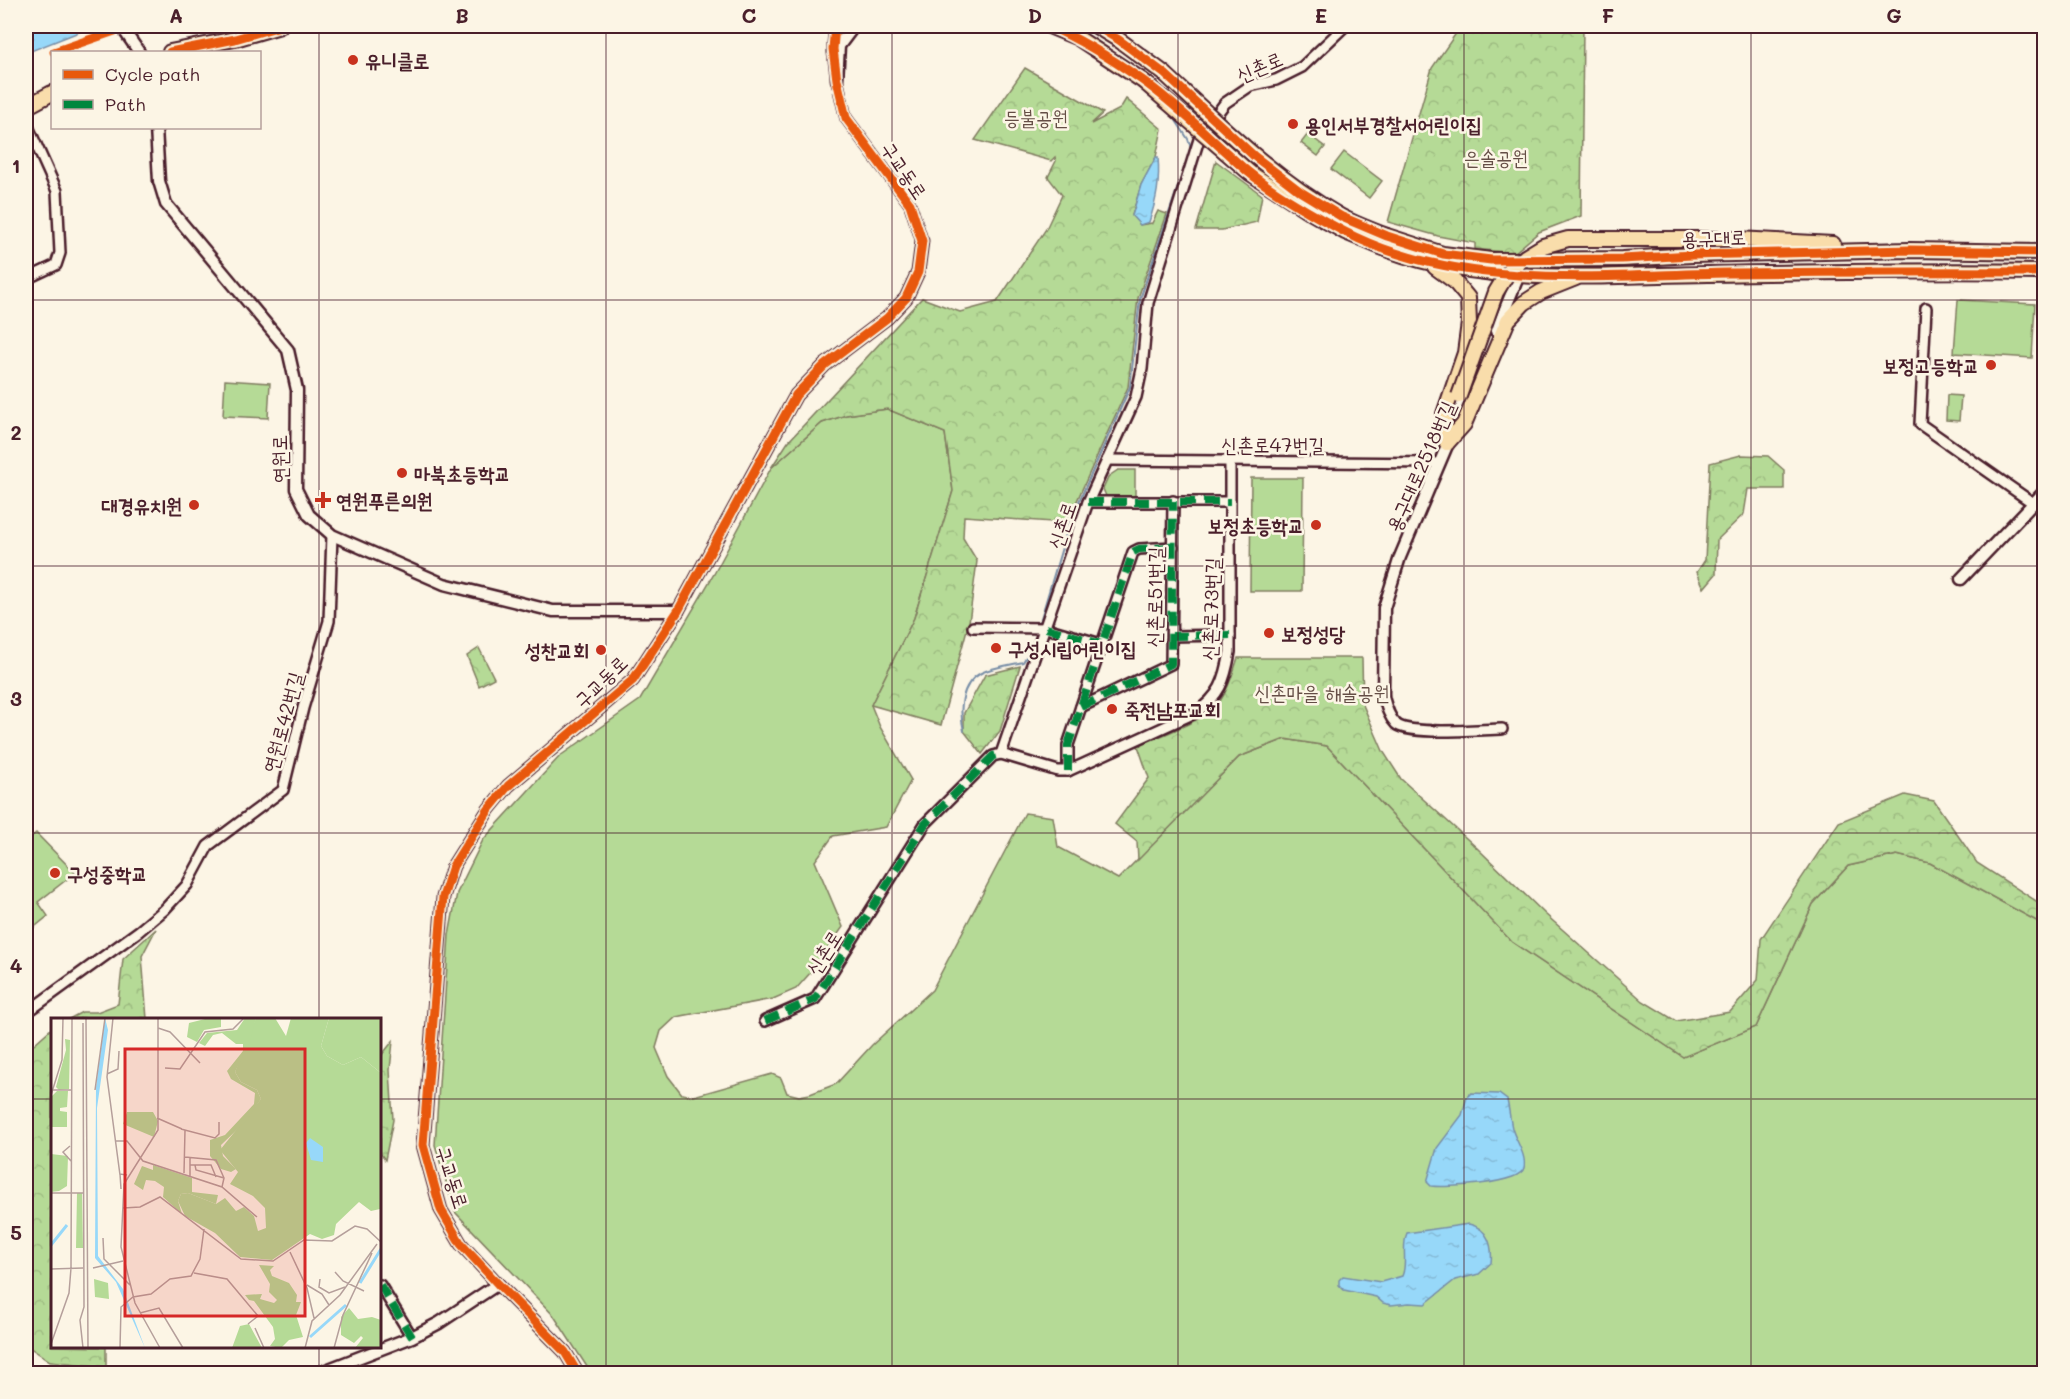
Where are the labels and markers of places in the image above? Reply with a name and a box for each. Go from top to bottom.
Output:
place label: 유니클로 [365,47,429,73]
marker: 유니클로 [346,53,360,67]
place label: 용인서부경찰서어린이집 [1305,111,1482,137]
marker: 용인서부경찰서어린이집 [1286,117,1300,131]
place label: 보정고등학교 [1882,352,1979,378]
marker: 보정고등학교 [1984,358,1998,372]
place label: 마북초등학교 [414,460,511,486]
marker: 마북초등학교 [395,466,409,480]
place label: 연원푸른의원 [336,487,433,513]
marker: 연원푸른의원 [314,491,332,509]
place label: 대경유치원 [102,492,182,518]
marker: 대경유치원 [187,498,201,512]
place label: 보정초등학교 [1207,512,1304,538]
marker: 보정초등학교 [1309,518,1323,532]
place label: 보정성당 [1281,620,1345,646]
marker: 보정성당 [1262,626,1276,640]
place label: 구성시립어린이집 [1008,635,1137,661]
place label: 성찬교회 [525,637,589,663]
marker: 구성시립어린이집 [989,641,1003,655]
marker: 성찬교회 [594,643,608,657]
place label: 죽전남포교회 [1124,696,1221,722]
marker: 죽전남포교회 [1105,702,1119,716]
place label: 구성중학교 [67,860,147,886]
marker: 구성중학교 [48,866,62,880]

